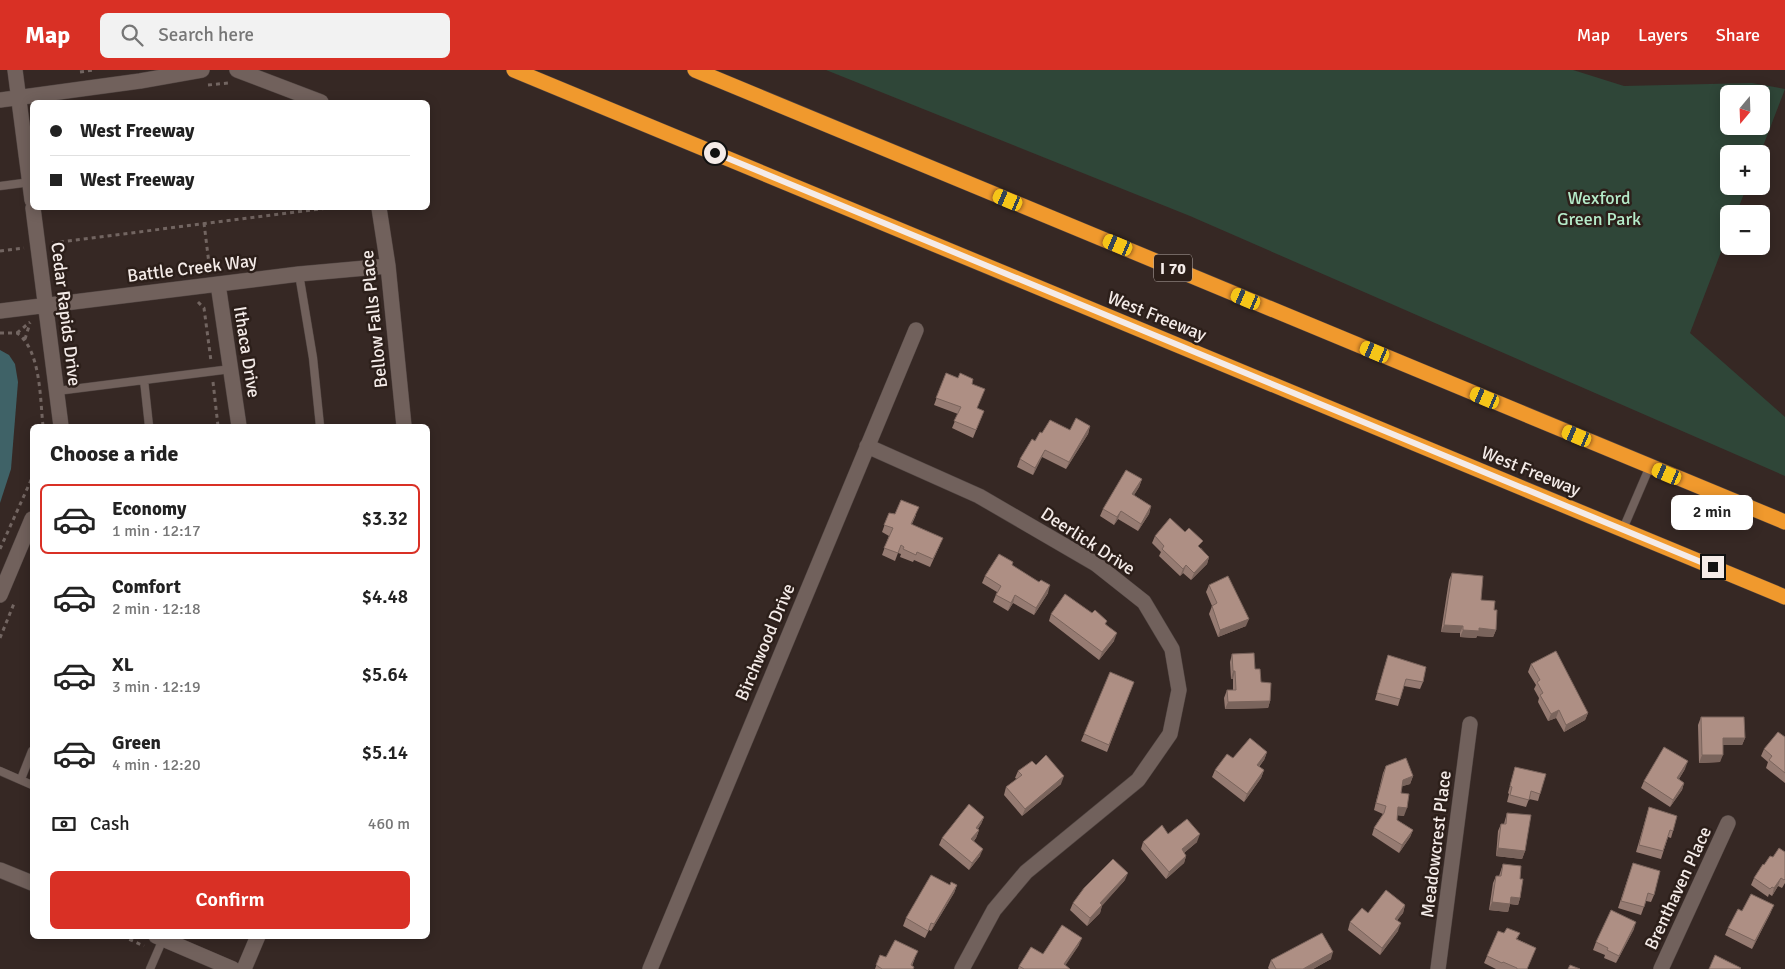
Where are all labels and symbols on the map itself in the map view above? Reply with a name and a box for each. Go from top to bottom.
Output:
north arrow [1720,85,1770,135]
route start [704,142,726,164]
car [991,187,1024,213]
park label: Wexford Green Park [1557,187,1641,230]
car [1101,232,1134,258]
street label: Cedar Rapids Drive [46,241,86,387]
street label: Battle Creek Way [126,249,259,287]
street label: Bellow Falls Place [356,249,392,389]
road number: I 70 [1154,254,1192,282]
street label: West Freeway [1104,286,1210,346]
car [1229,286,1262,312]
street label: Ithaca Drive [229,305,265,399]
car [1358,339,1391,365]
car [1468,385,1501,411]
car [1560,423,1593,449]
street label: West Freeway [1478,441,1584,501]
car [1650,461,1683,487]
callout: 2 min [1672,494,1754,530]
street label: Deerlick Drive [1037,502,1139,580]
route end [1702,556,1724,578]
street label: Birchwood Drive [730,580,800,704]
street label: Meadowcrest Place [1416,769,1456,919]
street label: Brenthaven Place [1640,823,1716,953]

